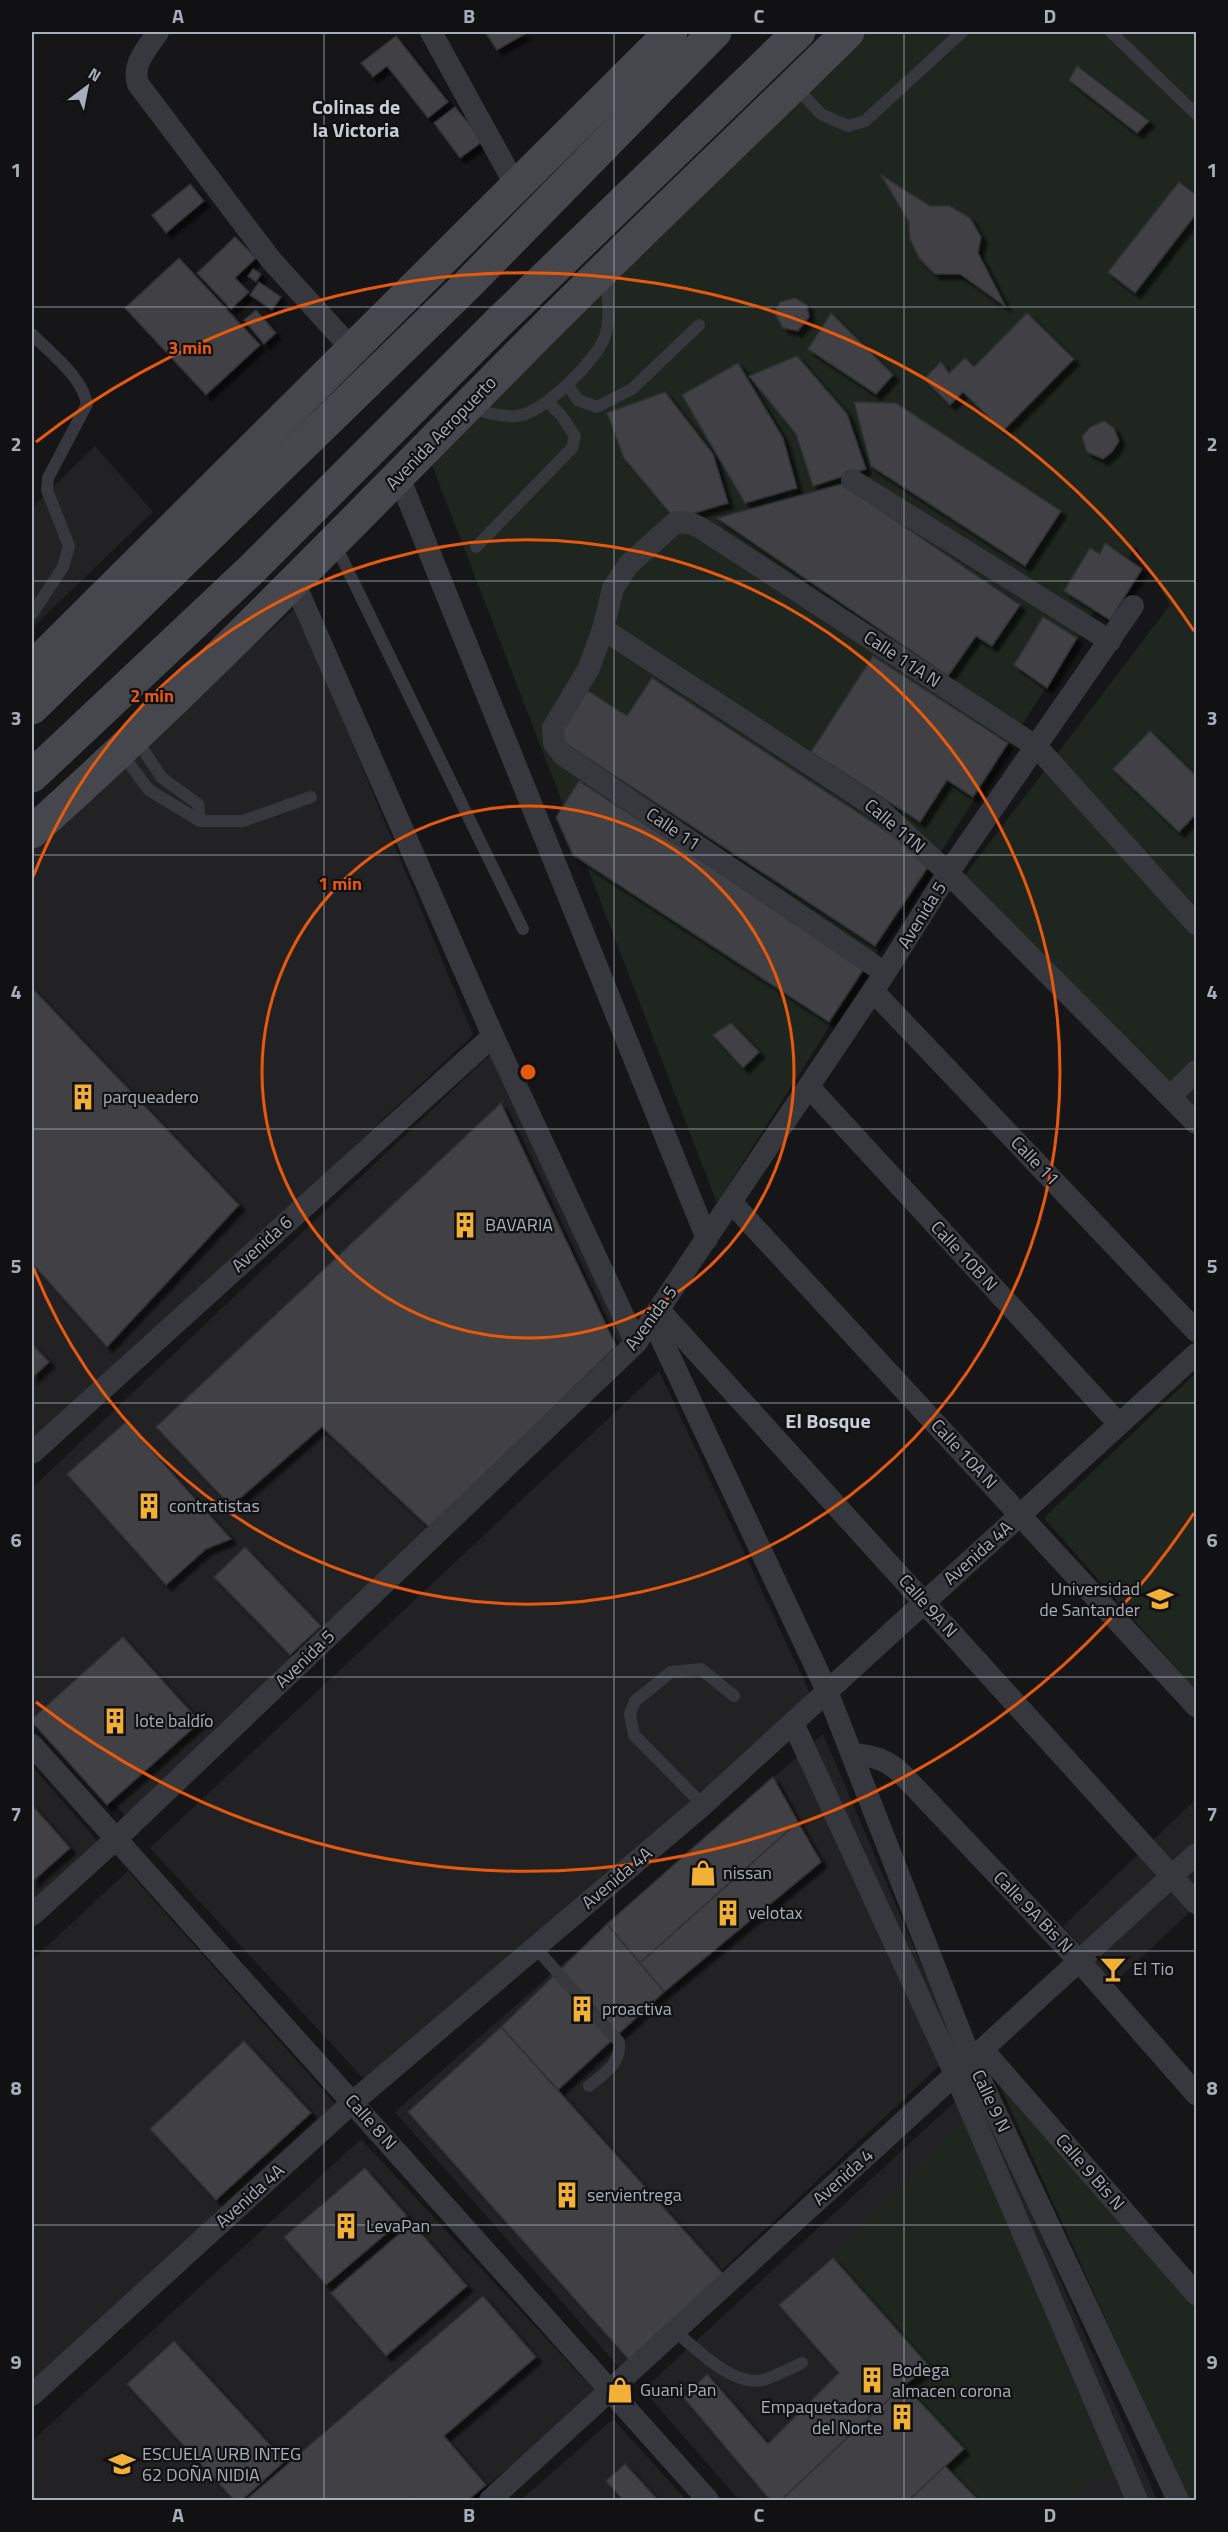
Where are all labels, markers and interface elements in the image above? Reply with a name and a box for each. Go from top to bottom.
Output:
text: A [172,0,184,31]
text: B [463,0,475,31]
text: C [754,0,765,31]
text: D [1044,0,1056,31]
north arrow [57,57,117,117]
text: N [84,61,106,87]
district label: Colinas de la Victoria [312,91,400,145]
text: 1 [10,154,22,185]
text: 1 [1206,154,1218,185]
text: 3 min [168,334,212,361]
street label: Avenida Aeropuerto [379,369,502,496]
text: 2 [10,428,22,459]
text: 2 [1206,428,1218,459]
street label: Calle 11A N [858,624,946,694]
text: 2 min [130,682,174,709]
text: 3 [10,702,22,733]
text: 3 [1206,702,1218,733]
street label: Calle 11N [859,792,932,859]
street label: Calle 11 [641,801,706,857]
text: 1 min [318,870,362,897]
street label: Avenida 5 [890,876,953,953]
text: 4 [10,976,22,1007]
text: 4 [1206,976,1218,1007]
centre of rings [518,1062,538,1082]
building icon: parqueadero [68,1082,98,1112]
place label: parqueadero [103,1083,199,1110]
street label: Calle 11 [1005,1130,1066,1192]
street label: Avenida 6 [225,1209,298,1278]
building icon: BAVARIA [450,1210,480,1240]
place label: BAVARIA [485,1211,553,1238]
street label: Calle 10B N [925,1214,1004,1297]
text: 5 [10,1250,22,1281]
text: 5 [1206,1250,1218,1281]
street label: Avenida 5 [618,1280,683,1356]
district label: El Bosque [785,1405,871,1436]
street label: Calle 10A N [925,1413,1004,1495]
building icon: contratistas [134,1491,164,1521]
place label: contratistas [169,1492,260,1519]
street label: Avenida 4A [937,1514,1018,1591]
text: 6 [10,1524,22,1555]
text: 6 [1206,1524,1218,1555]
street label: Calle 9A N [893,1568,964,1643]
place label: Universidad de Santander [1039,1575,1140,1623]
school or university icon: Universidad de Santander [1145,1584,1175,1614]
street label: Avenida 5 [269,1623,341,1694]
building icon: lote baldío [100,1706,130,1736]
place label: lote baldío [135,1707,214,1734]
text: 7 [10,1798,22,1829]
text: 7 [1206,1798,1218,1829]
street label: Avenida 4A [575,1840,658,1915]
shop icon: nissan [688,1858,718,1888]
place label: nissan [723,1859,772,1886]
street label: Calle 9A Bis N [987,1865,1079,1959]
building icon: velotax [713,1898,743,1928]
place label: velotax [748,1899,803,1926]
bar icon: El Tio [1098,1954,1128,1984]
place label: El Tio [1133,1955,1174,1982]
building icon: proactiva [567,1994,597,2024]
place label: proactiva [602,1995,672,2022]
street label: Calle 9 N [965,2065,1018,2137]
text: 8 [10,2072,22,2103]
text: 8 [1206,2072,1218,2103]
street label: Calle 8 N [339,2088,404,2155]
street label: Calle 9 Bis N [1049,2127,1131,2216]
street label: Avenida 4 [806,2142,879,2211]
street label: Avenida 4A [209,2157,290,2234]
building icon: servientrega [552,2180,582,2210]
place label: servientrega [587,2181,682,2208]
building icon: LevaPan [331,2211,361,2241]
place label: LevaPan [366,2212,430,2239]
text: 9 [10,2346,22,2377]
text: 9 [1206,2346,1218,2377]
place label: Bodega almacen corona [892,2356,1011,2404]
building icon: Bodega almacen corona [857,2365,887,2395]
shop icon: Guani Pan [605,2375,635,2405]
place label: Guani Pan [640,2376,717,2403]
place label: Empaquetadora del Norte [761,2393,882,2441]
building icon: Empaquetadora del Norte [887,2402,917,2432]
place label: ESCUELA URB INTEG 62 DOÑA NIDIA [142,2440,301,2488]
school or university icon: ESCUELA URB INTEG 62 DOÑA NIDIA [107,2449,137,2479]
text: A [172,2499,184,2530]
text: B [463,2499,475,2530]
text: C [754,2499,765,2530]
text: D [1044,2499,1056,2530]

